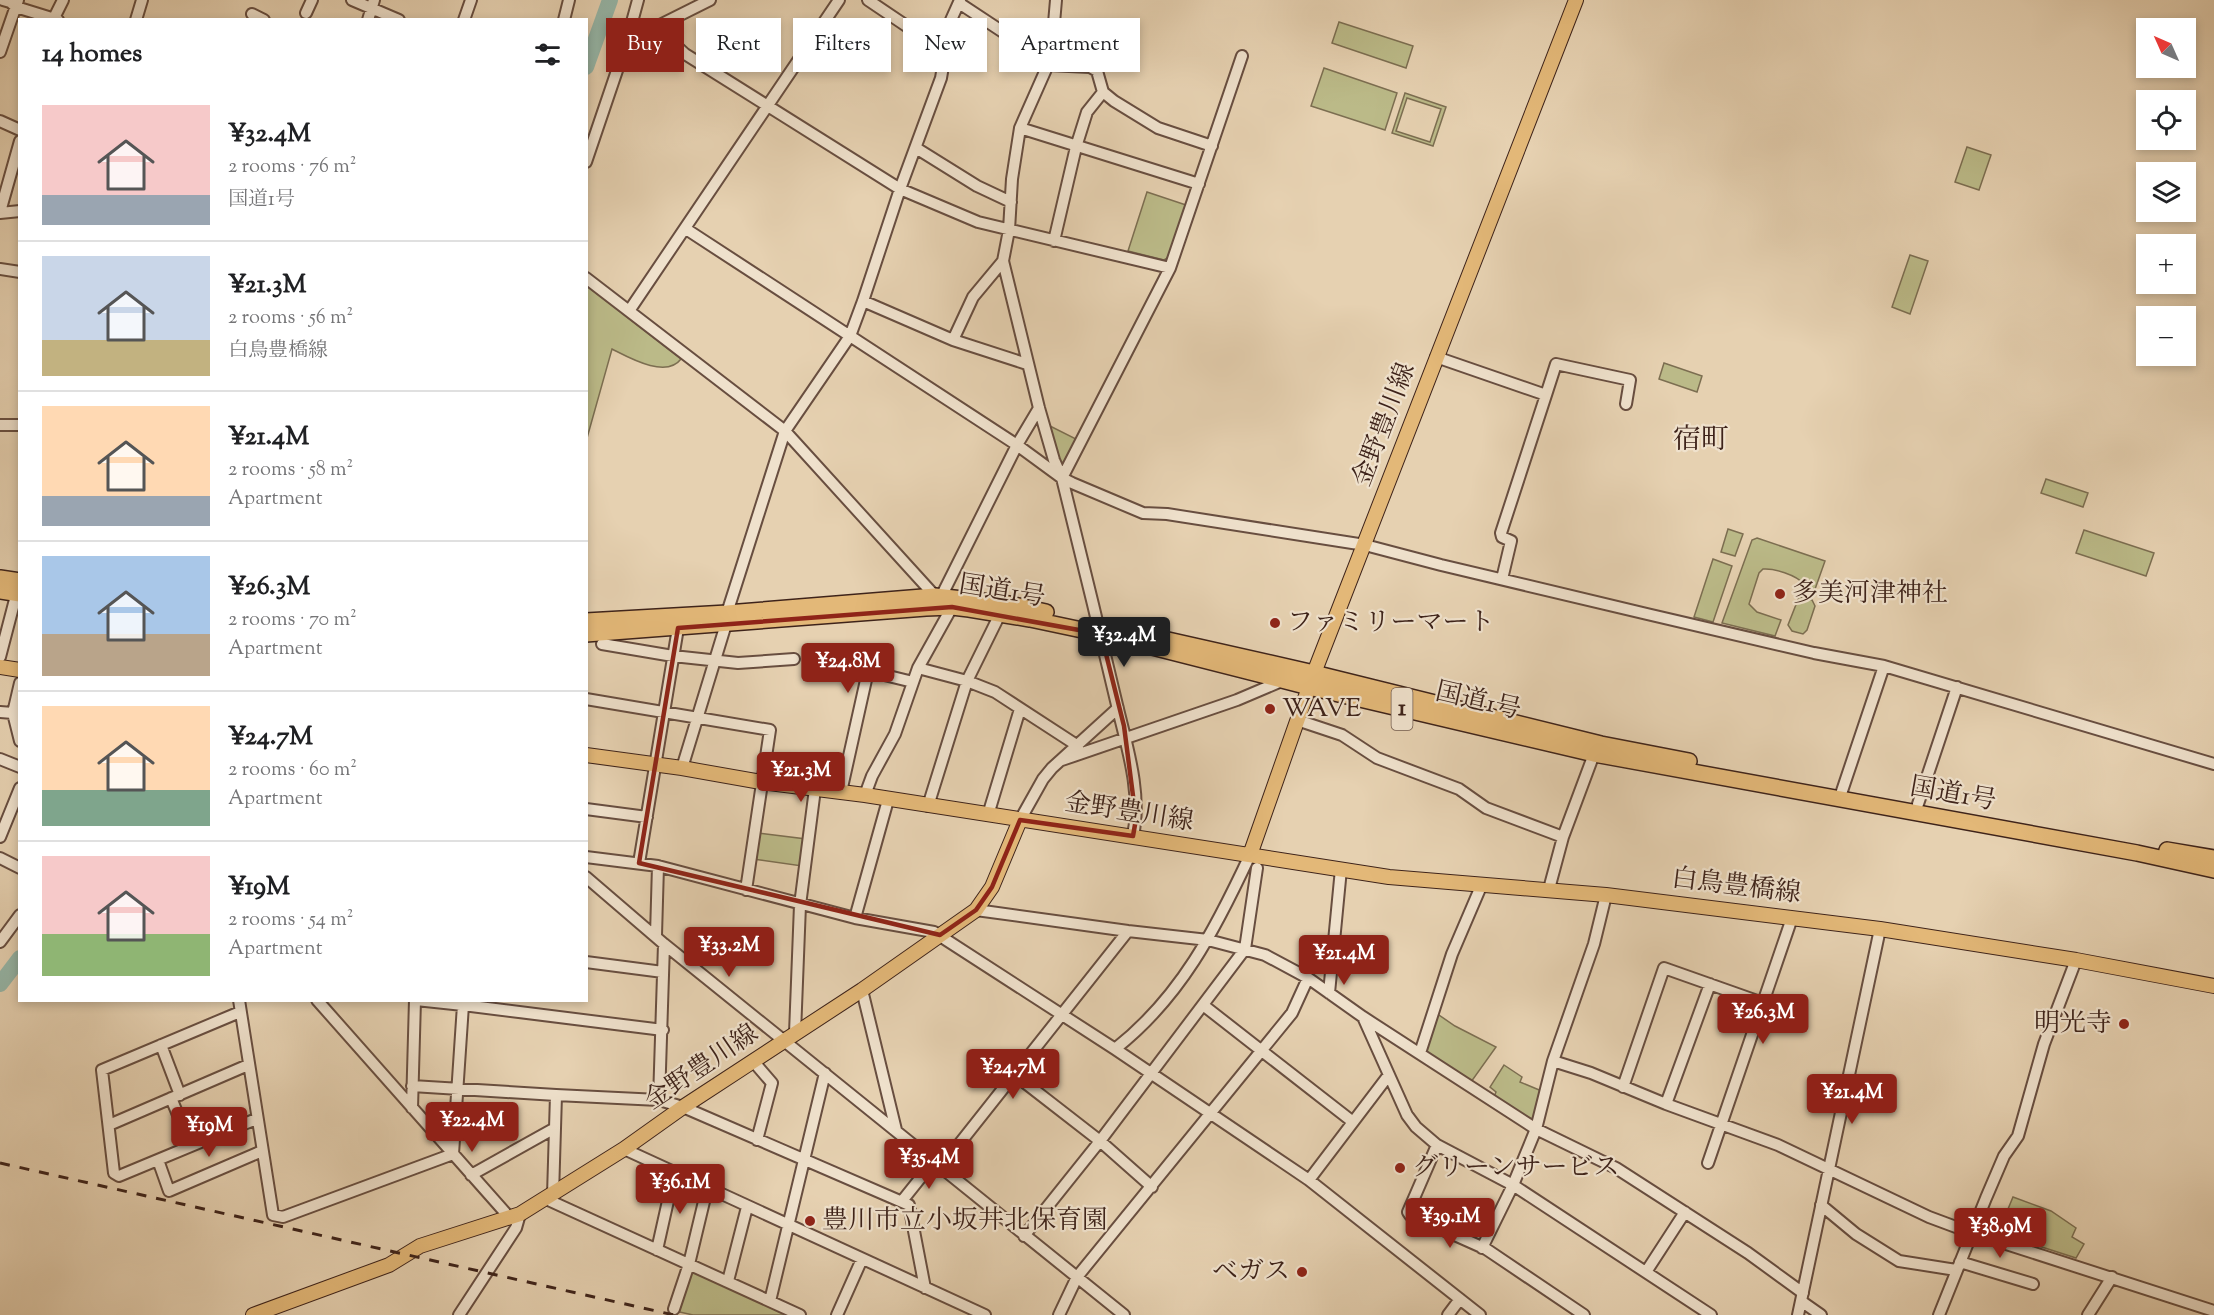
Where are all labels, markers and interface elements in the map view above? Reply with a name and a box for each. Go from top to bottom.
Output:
chip: Buy [606,18,684,72]
chip: Rent [696,18,781,72]
chip: Filters [793,18,891,72]
chip: New [903,18,987,72]
chip: Apartment [999,18,1140,72]
north arrow [2136,18,2196,78]
map controls [2136,18,2196,366]
text: 14 homes [42,36,142,73]
icon: filters [531,38,564,71]
button: locate [2136,90,2196,150]
text: ¥32.4M [228,116,311,153]
icon: home [90,129,162,201]
text: 2 rooms · 76 m² [228,153,356,182]
button: layers [2136,162,2196,222]
text: 国道1号 [228,186,295,215]
button: + [2136,234,2196,294]
text: ¥21.3M [228,267,306,304]
icon: home [90,280,162,352]
text: 2 rooms · 56 m² [228,304,353,333]
button: − [2136,306,2196,366]
text: 白鳥豊橋線 [228,337,328,366]
street label: 金野豊川線 [1344,358,1426,492]
text: ¥21.4M [228,419,309,456]
district label: 宿町 [1673,421,1729,461]
icon: home [90,430,162,502]
text: 2 rooms · 58 m² [228,456,353,485]
text: Apartment [228,485,323,514]
street label: 国道1号 [956,567,1048,617]
text: ¥26.3M [228,569,310,606]
place label: 多美河津神社 [1792,576,1948,613]
icon: home [90,580,162,652]
marker: 多美河津神社 [1773,587,1787,601]
place label: ファミリーマート [1287,605,1494,642]
text: 2 rooms · 70 m² [228,606,357,635]
marker: ファミリーマート [1268,616,1282,630]
pin: ¥32.4M [1075,617,1173,668]
text: ¥32.4M [1092,622,1156,651]
text: Apartment [228,635,323,664]
pin: ¥24.8M [799,643,897,694]
text: ¥24.8M [815,648,881,677]
street label: 国道1号 [1432,674,1524,730]
road number: 1 [1392,688,1412,730]
place label: WAVE [1282,691,1362,728]
marker: WAVE [1263,702,1277,716]
text: ¥24.7M [228,719,313,756]
icon: home [90,730,162,802]
pin: ¥21.3M [752,752,850,803]
text: 2 rooms · 60 m² [228,756,357,785]
text: ¥21.3M [771,757,831,786]
street label: 国道1号 [1907,769,1999,821]
text: Apartment [228,785,323,814]
street label: 金野豊川線 [1062,785,1196,841]
street label: 白鳥豊橋線 [1669,861,1803,913]
text: ¥19M [228,869,290,906]
icon: home [90,880,162,952]
text: 2 rooms · 54 m² [228,906,353,935]
pin: ¥33.2M [680,927,778,978]
text: ¥33.2M [698,932,760,961]
text: Apartment [228,935,323,964]
pin: ¥21.4M [1295,935,1393,986]
text: ¥21.4M [1313,940,1375,969]
pin: ¥26.3M [1714,994,1812,1045]
text: ¥26.3M [1731,999,1795,1028]
place label: 明光寺 [2034,1006,2112,1043]
street label: 金野豊川線 [638,1016,766,1120]
marker: 明光寺 [2117,1017,2131,1031]
pin: ¥24.7M [964,1049,1062,1100]
text: ¥24.7M [980,1054,1046,1083]
pin: ¥21.4M [1803,1074,1901,1125]
text: ¥21.4M [1821,1079,1883,1108]
pin: ¥22.4M [423,1102,521,1153]
pin: ¥19M [173,1107,245,1158]
text: ¥22.4M [440,1107,504,1136]
text: ¥19M [185,1112,233,1141]
pin: ¥35.4M [880,1139,978,1190]
text: ¥35.4M [898,1144,960,1173]
place label: グリーンサービス [1412,1150,1619,1187]
marker: グリーンサービス [1393,1161,1407,1175]
pin: ¥36.1M [631,1164,729,1215]
text: ¥36.1M [650,1169,710,1198]
pin: ¥39.1M [1401,1198,1499,1249]
place label: 豊川市立小坂井北保育園 [822,1203,1108,1240]
text: ¥39.1M [1420,1203,1480,1232]
pin: ¥38.9M [1951,1208,2049,1259]
text: ¥38.9M [1968,1213,2032,1242]
marker: 豊川市立小坂井北保育園 [803,1214,817,1228]
place label: ベガス [1212,1254,1290,1291]
marker: ベガス [1295,1265,1309,1279]

